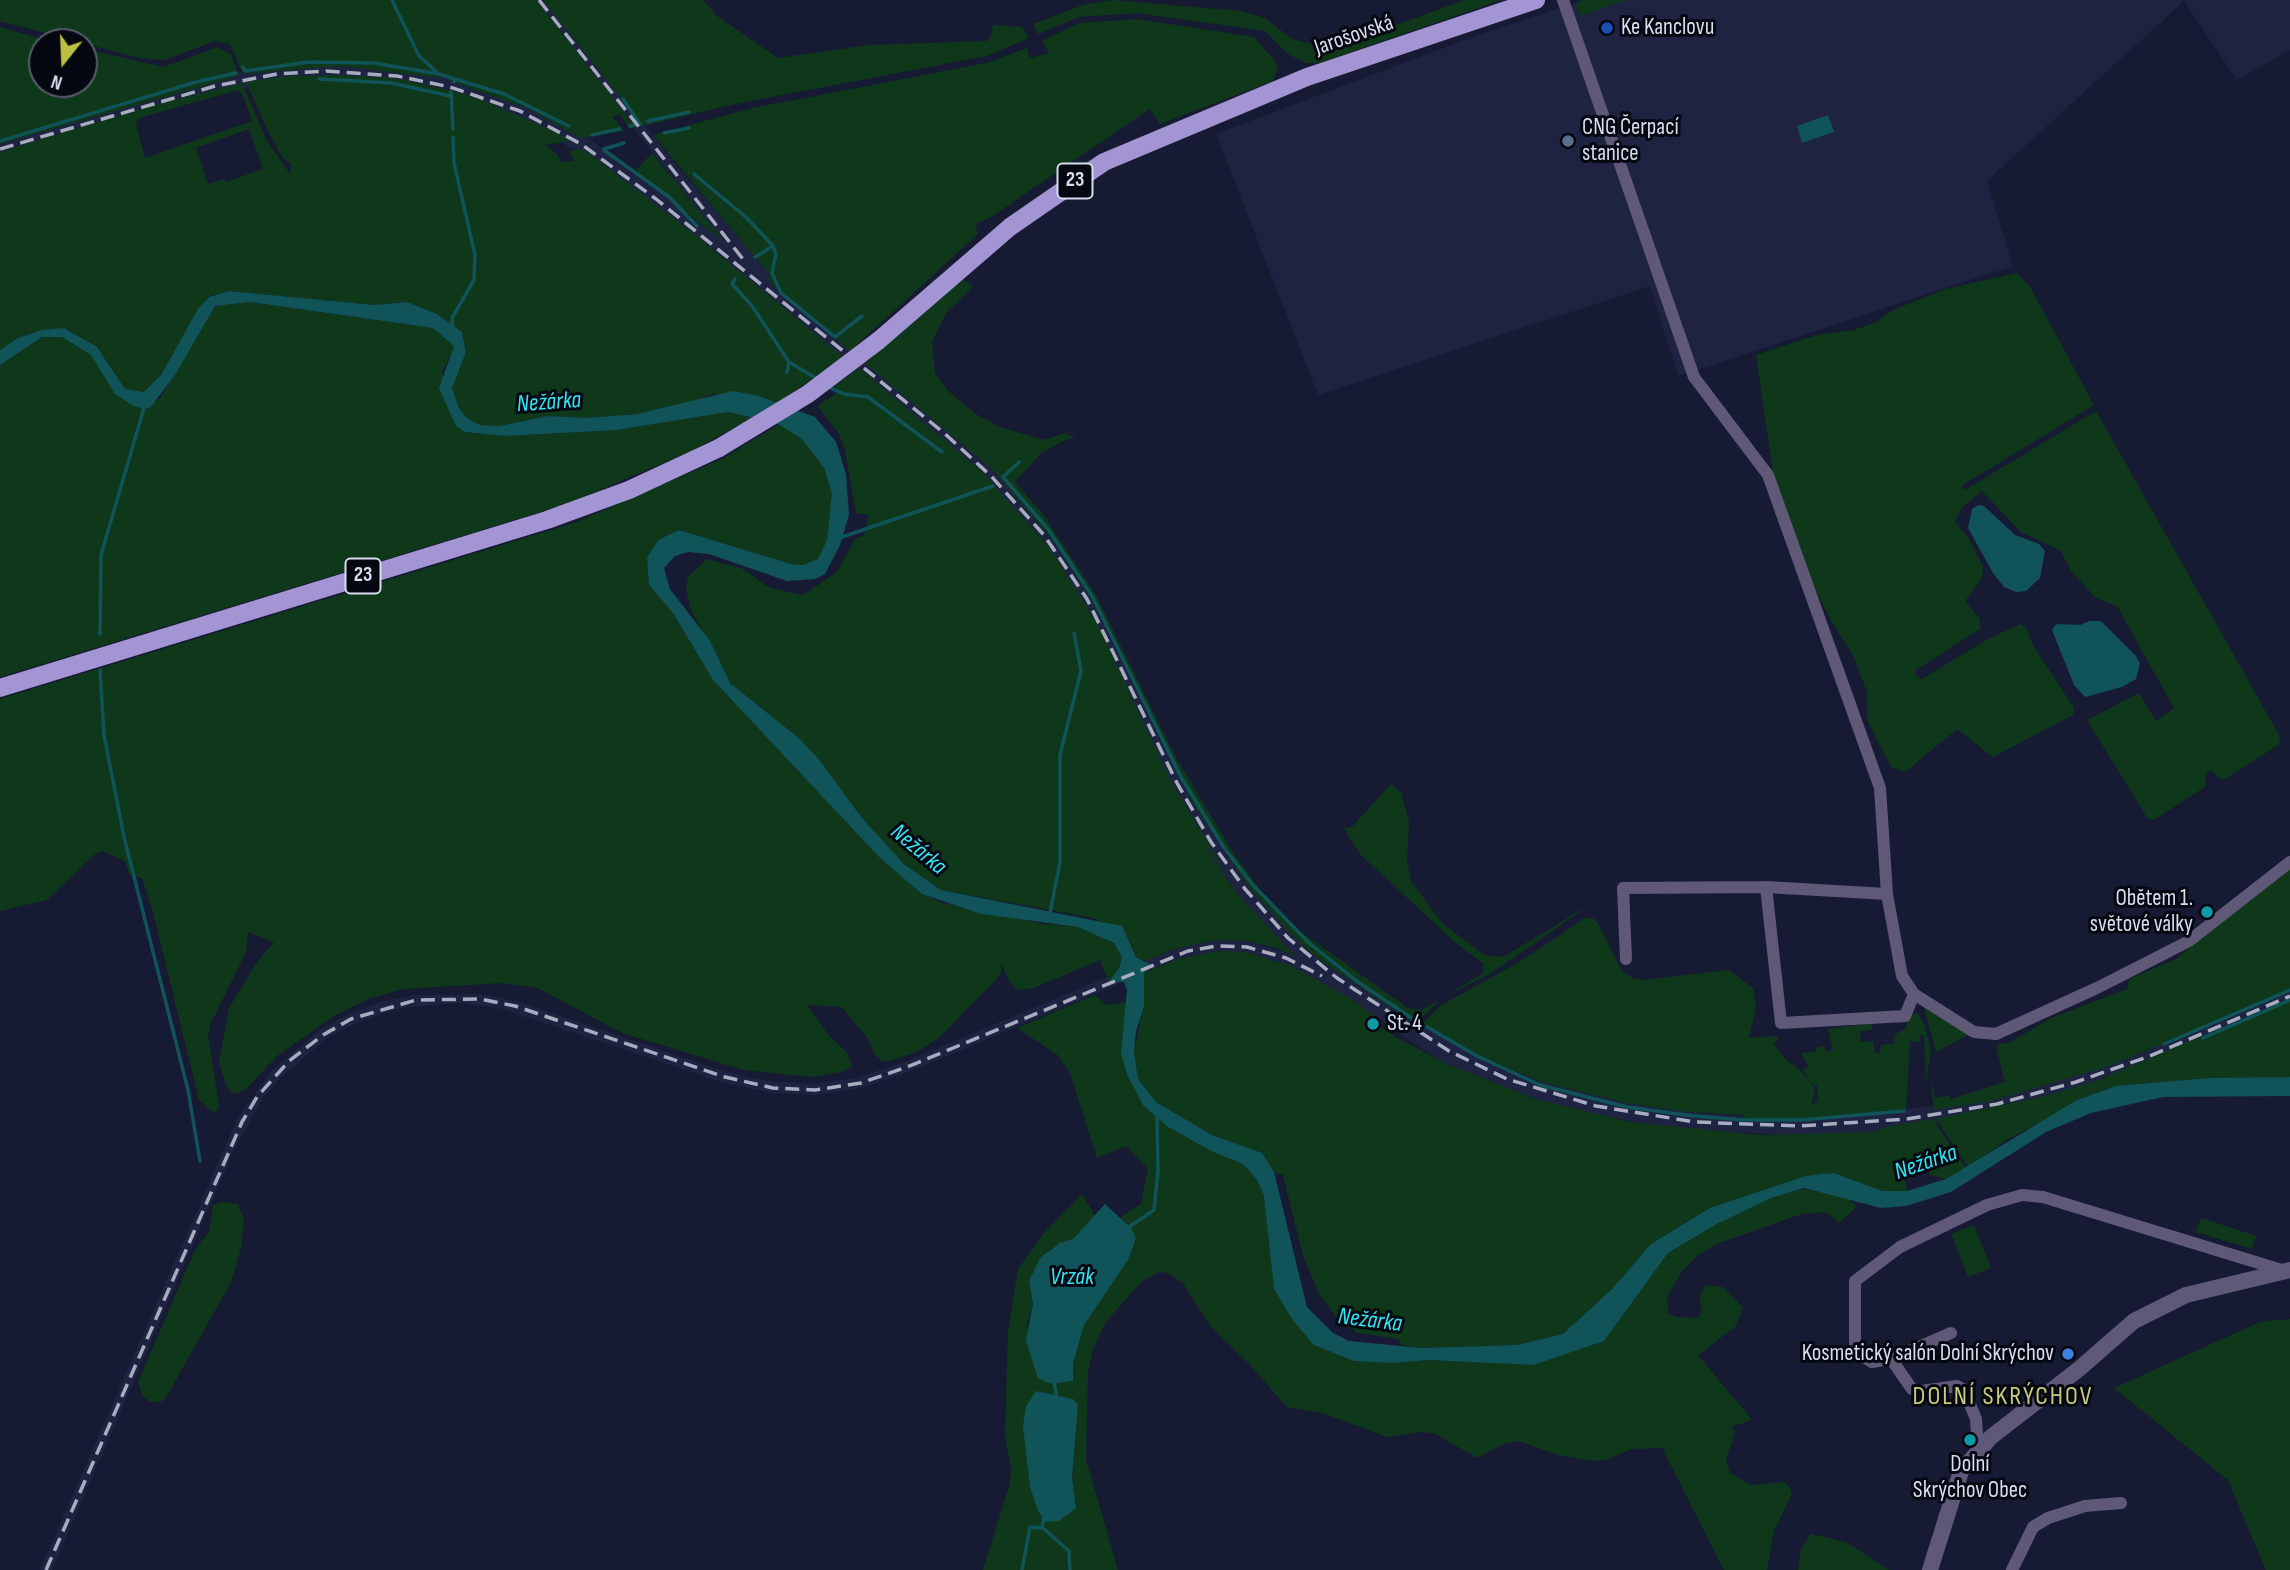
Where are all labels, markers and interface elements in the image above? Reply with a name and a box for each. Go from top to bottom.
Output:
street label: Jarošovská [1311,10,1397,62]
place label: Ke Kanclovu [1621,14,1714,42]
marker: Ke Kanclovu [1599,20,1615,36]
north arrow [28,28,98,98]
text: N [49,69,65,94]
place label: CNG Čerpací stanice [1582,114,1679,168]
marker: CNG Čerpací stanice [1560,133,1576,149]
road number: 23 [1058,164,1092,198]
water label: Nežárka [516,386,582,420]
road number: 23 [346,558,380,594]
water label: Nežárka [884,818,952,882]
place label: Obětem 1. světové války [2090,885,2193,939]
marker: Obětem 1. světové války [2199,904,2215,920]
place label: St. 4 [1387,1010,1422,1038]
marker: St. 4 [1365,1016,1381,1032]
water label: Nežárka [1891,1139,1961,1187]
water label: Vrzák [1050,1264,1094,1292]
water label: Nežárka [1336,1303,1404,1339]
place label: Kosmetický salón Dolní Skrýchov [1802,1340,2054,1368]
marker: Kosmetický salón Dolní Skrýchov [2060,1346,2076,1362]
district label: DOLNÍ SKRÝCHOV [1914,1381,2092,1413]
marker: Dolní Skrýchov Obec [1962,1432,1978,1448]
place label: Dolní Skrýchov Obec [1913,1451,2027,1505]

